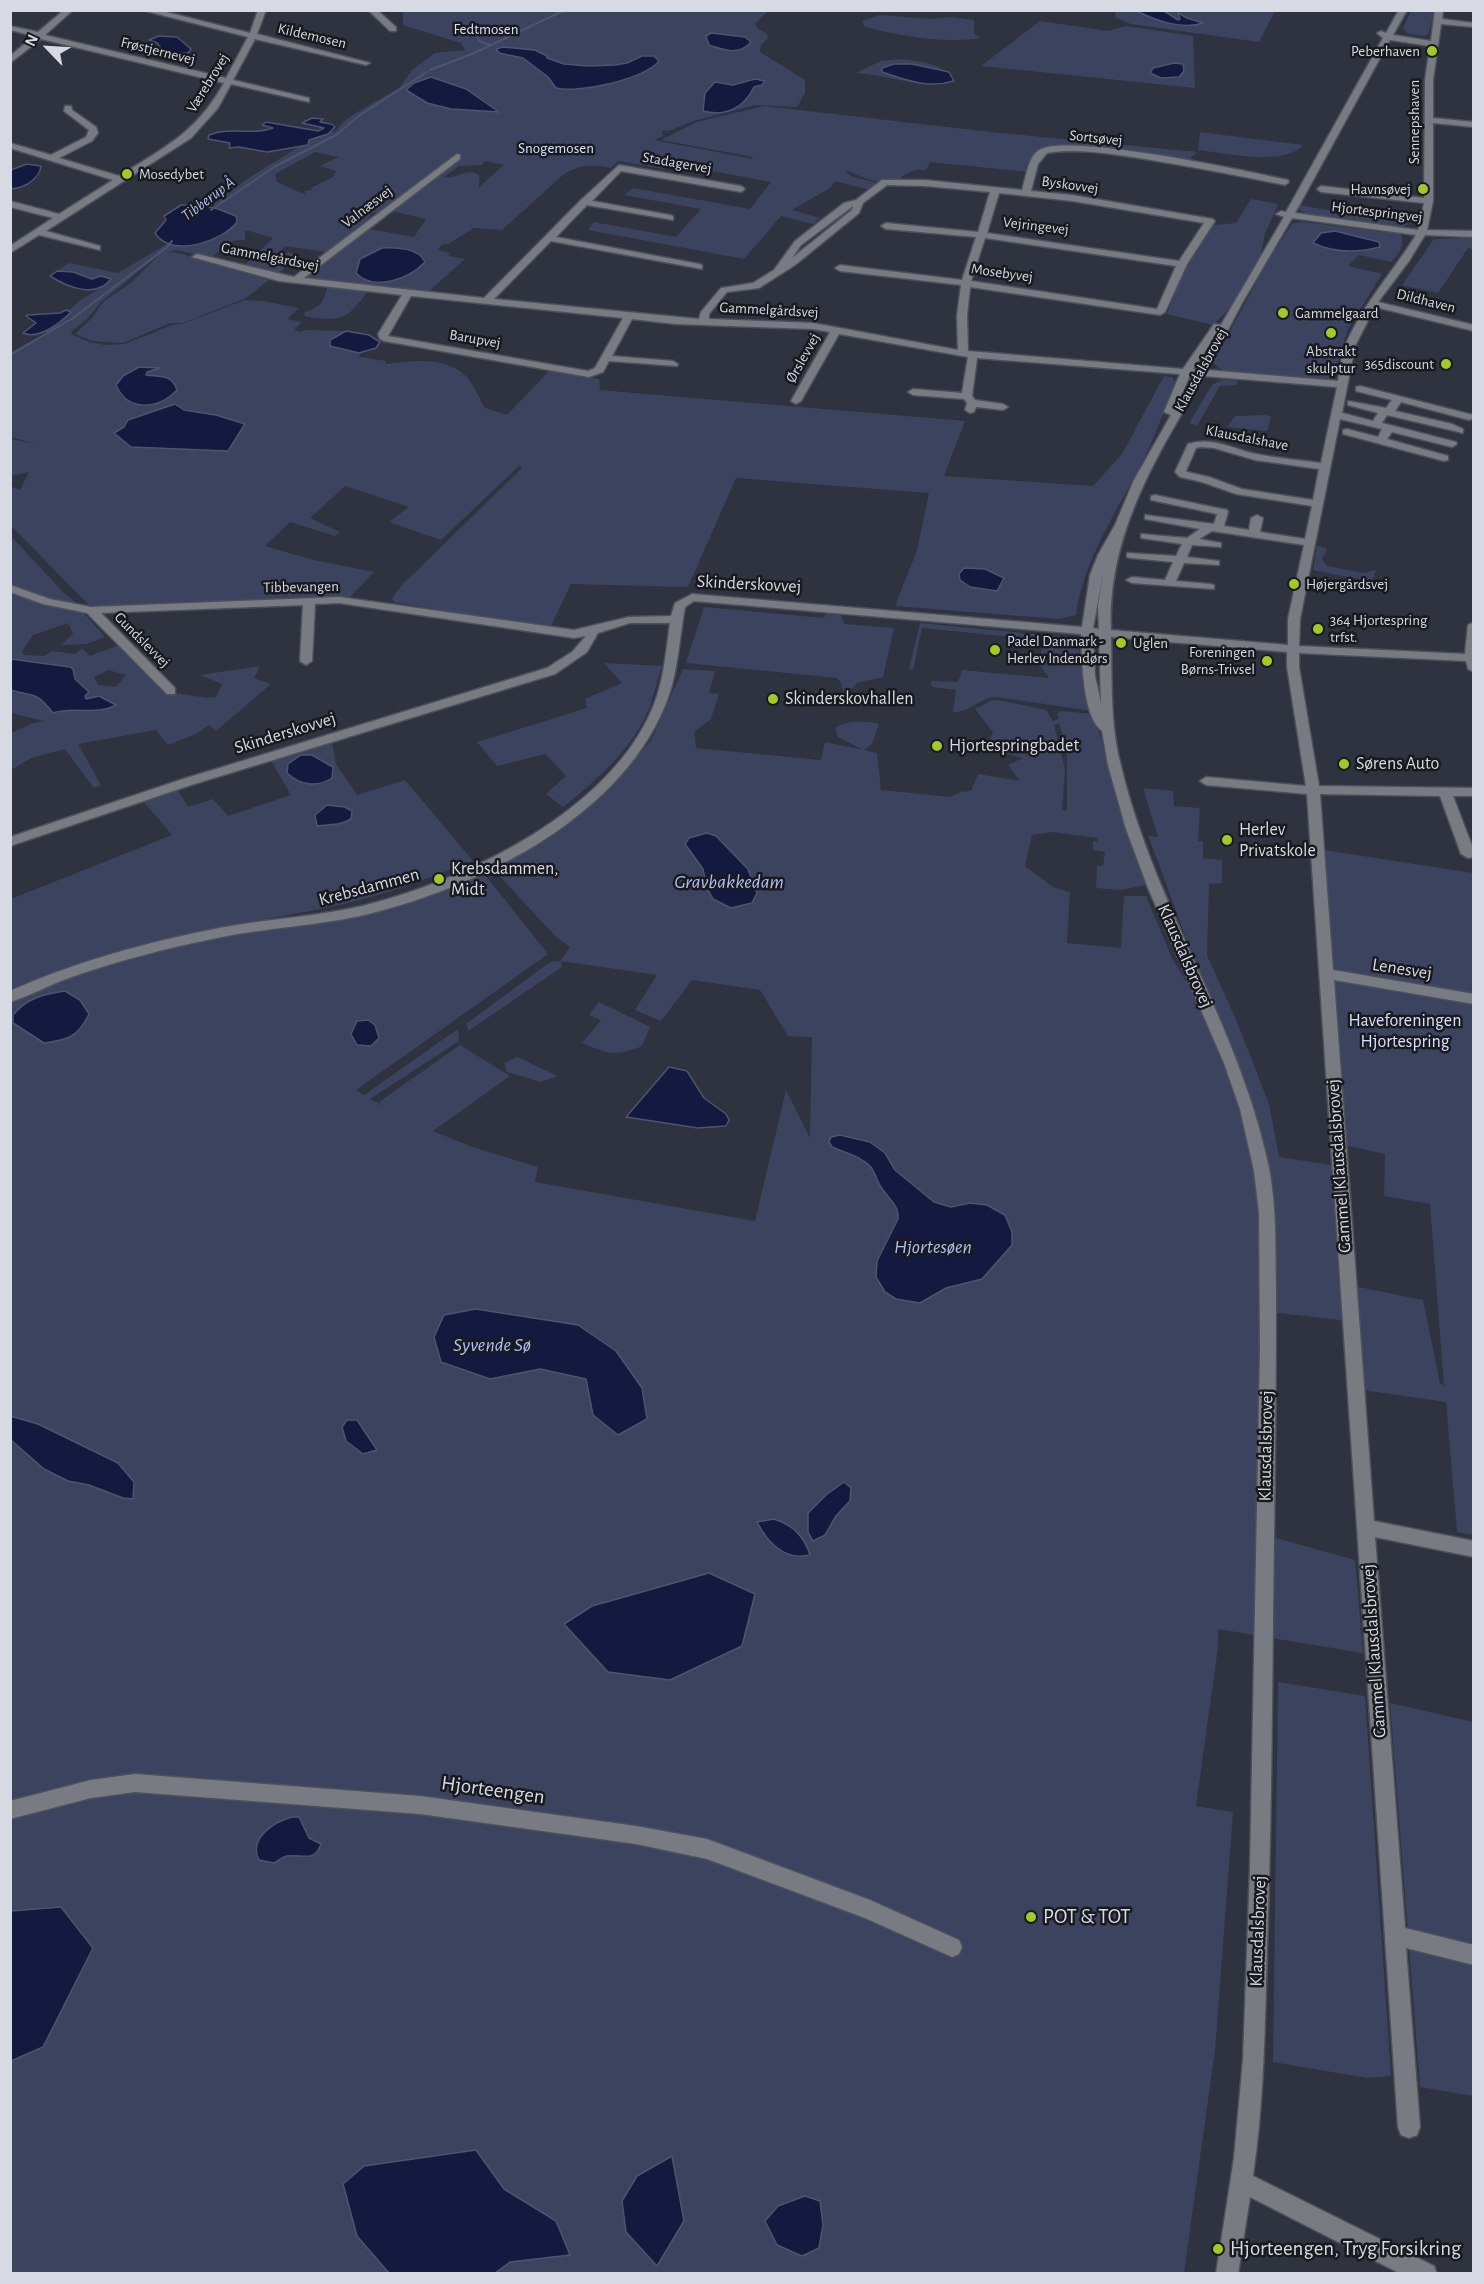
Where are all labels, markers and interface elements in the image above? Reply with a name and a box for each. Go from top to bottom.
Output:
north arrow [18,18,78,78]
street label: Kildemosen [276,19,348,53]
park label: Fedtmosen [453,20,519,38]
text: N [22,32,41,49]
street label: Frøstjernevej [119,33,197,69]
place label: Peberhaven [1351,42,1420,60]
marker: Peberhaven [1425,44,1439,58]
street label: Værebrovej [183,50,233,116]
street label: Sennepshaven [1405,80,1423,164]
street label: Sortsøvej [1069,126,1123,150]
park label: Snogemosen [518,139,594,157]
street label: Stadagervej [641,148,713,178]
place label: Mosedybet [139,165,204,183]
marker: Mosedybet [120,167,134,181]
street label: Byskovvej [1040,172,1100,198]
water label: Tibberup Å [177,173,239,225]
place label: Havnsøvej [1350,180,1411,198]
street label: Valnæsvej [338,182,396,232]
marker: Havnsøvej [1416,182,1430,196]
street label: Hjortespringvej [1331,197,1423,227]
street label: Vejringevej [1002,213,1070,239]
street label: Gammelgårdsvej [220,239,320,275]
street label: Mosebyvej [970,260,1034,286]
street label: Dildhaven [1395,285,1457,317]
street label: Gammelgårdsvej [719,298,819,322]
place label: Gammelgaard [1295,304,1379,322]
marker: Gammelgaard [1276,306,1290,320]
street label: Klausdalsbrovej [1171,325,1231,415]
street label: Barupvej [448,326,502,352]
marker: Abstrakt skulptur [1324,326,1338,340]
street label: Ørslevvej [782,330,824,386]
place label: Abstrakt skulptur [1306,342,1356,377]
place label: 365discount [1364,355,1434,373]
marker: 365discount [1439,357,1453,371]
street label: Klausdalshave [1204,421,1290,455]
street label: Skinderskovvej [696,570,802,598]
place label: Højergårdsvej [1306,575,1388,593]
street label: Tibbevangen [263,577,339,597]
marker: Højergårdsvej [1287,577,1301,591]
street label: Gundslevvej [110,608,174,672]
place label: 364 Hjortespring trfst. [1330,611,1427,646]
marker: 364 Hjortespring trfst. [1311,622,1325,636]
place label: Padel Danmark - Herlev Indendørs [1007,632,1108,667]
place label: Uglen [1133,634,1168,652]
marker: Uglen [1114,636,1128,650]
marker: Padel Danmark - Herlev Indendørs [988,643,1002,657]
place label: Foreningen Børns-Trivsel [1181,643,1255,678]
marker: Foreningen Børns-Trivsel [1260,654,1274,668]
place label: Skinderskovhallen [785,688,914,710]
marker: Skinderskovhallen [766,692,780,706]
street label: Skinderskovvej [232,707,338,759]
place label: Hjortespringbadet [949,735,1079,757]
marker: Hjortespringbadet [930,739,944,753]
place label: Sørens Auto [1356,753,1439,775]
marker: Sørens Auto [1337,757,1351,771]
place label: Herlev Privatskole [1239,819,1316,862]
marker: Herlev Privatskole [1220,833,1234,847]
place label: Krebsdammen, Midt [451,858,558,900]
street label: Krebsdammen [316,863,422,911]
water label: Gravbakkedam [674,870,784,894]
marker: Krebsdammen, Midt [432,872,446,886]
street label: Klausdalsbrovej [1153,901,1217,1011]
street label: Lenesvej [1371,954,1433,984]
park label: Haveforeningen Hjortespring [1349,1010,1461,1052]
street label: Gammel Klausdalsbrovej [1322,1078,1356,1254]
water label: Hjortesøen [894,1235,972,1259]
water label: Syvende Sø [453,1333,531,1357]
street label: Klausdalsbrovej [1254,1390,1278,1502]
street label: Gammel Klausdalsbrovej [1357,1563,1391,1739]
street label: Hjorteengen [440,1770,546,1810]
street label: Klausdalsbrovej [1245,1875,1271,1987]
place label: POT & TOT [1043,1904,1130,1930]
marker: POT & TOT [1024,1910,1038,1924]
place label: Hjorteengen, Tryg Forsikring [1230,2236,1461,2262]
marker: Hjorteengen, Tryg Forsikring [1211,2242,1225,2256]

